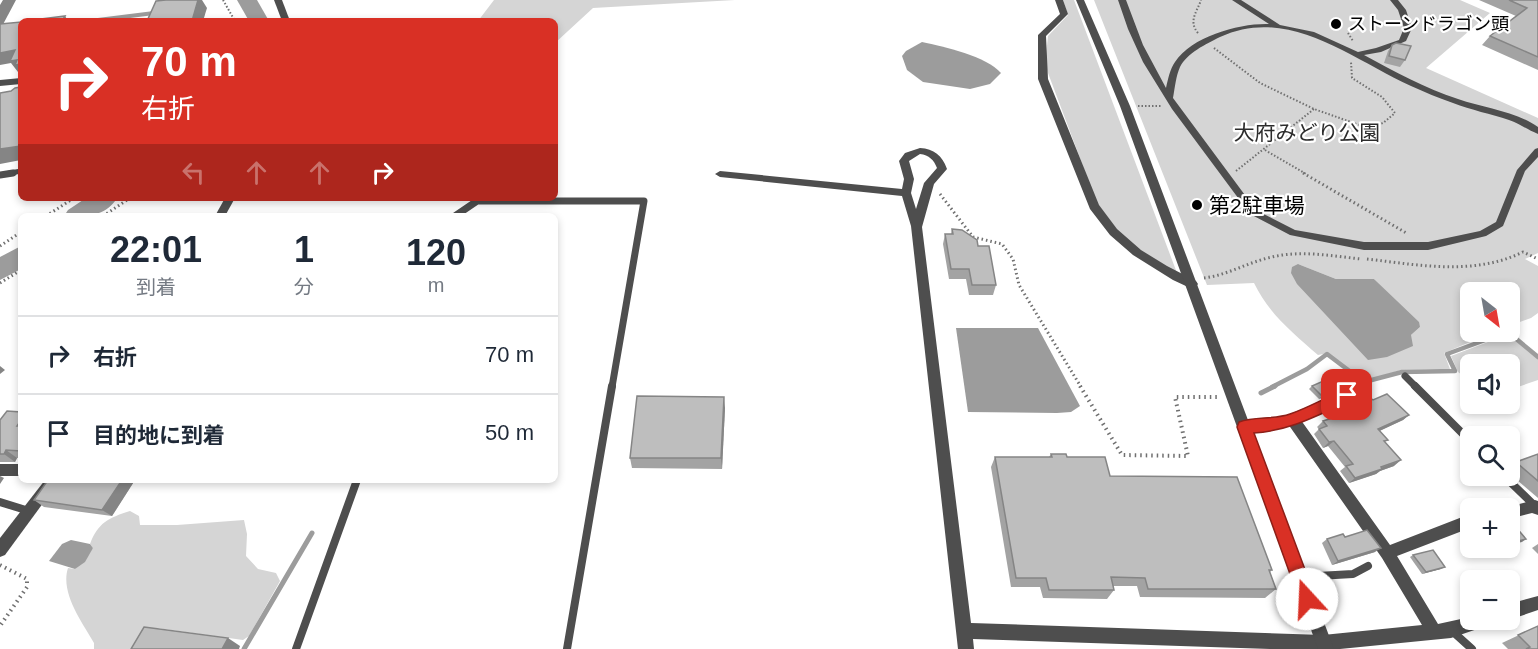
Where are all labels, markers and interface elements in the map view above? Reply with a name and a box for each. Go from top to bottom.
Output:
place label: ストーンドラゴン頭 [1348,14,1509,34]
marker: ストーンドラゴン頭 [1329,17,1343,31]
text: 70 m [141,38,237,85]
icon: right [42,42,120,120]
text: 右折 [141,94,195,124]
park label: 大府みどり公園 [1234,121,1381,144]
icon: left [177,156,210,189]
icon: ahead [240,156,273,189]
icon: ahead [303,156,336,189]
icon: right [366,156,399,189]
place label: 第2駐車場 [1209,194,1305,217]
marker: 第2駐車場 [1190,198,1204,212]
text: 22:01 [110,229,202,270]
text: 1 [294,229,314,270]
text: 120 [406,232,466,273]
text: m [428,274,444,296]
text: 到着 [136,276,176,298]
text: 分 [294,276,314,298]
north arrow [1460,282,1520,342]
map controls [1460,282,1520,630]
icon: right [42,339,75,372]
text: 70 m [485,342,534,367]
text: 右折 [93,345,137,370]
button: sound [1460,354,1520,414]
pin [1321,369,1372,420]
icon: arrive [1330,378,1363,411]
icon: arrive [42,417,75,450]
text: 50 m [485,420,534,445]
text: 目的地に到着 [93,423,225,448]
button: search [1460,426,1520,486]
button: + [1460,498,1520,558]
position arrow [1275,567,1339,631]
button: − [1460,570,1520,630]

